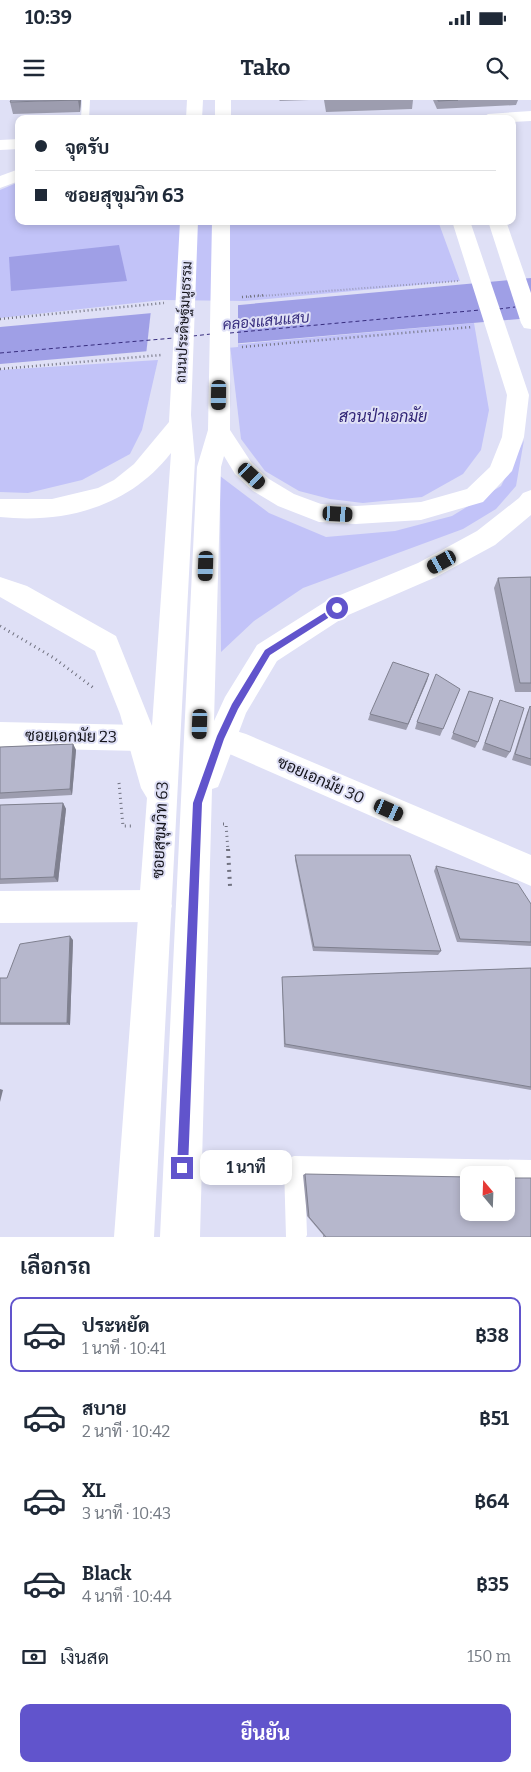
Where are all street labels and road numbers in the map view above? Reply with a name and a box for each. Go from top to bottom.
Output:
street label: ถนนประดิษฐ์มนูธรรม [171,261,197,383]
street label: ซอยเอกมัย 23 [25,725,117,746]
street label: ซอยเอกมัย 30 [274,751,368,808]
street label: ซอยสุขุมวิท 63 [148,781,174,879]

